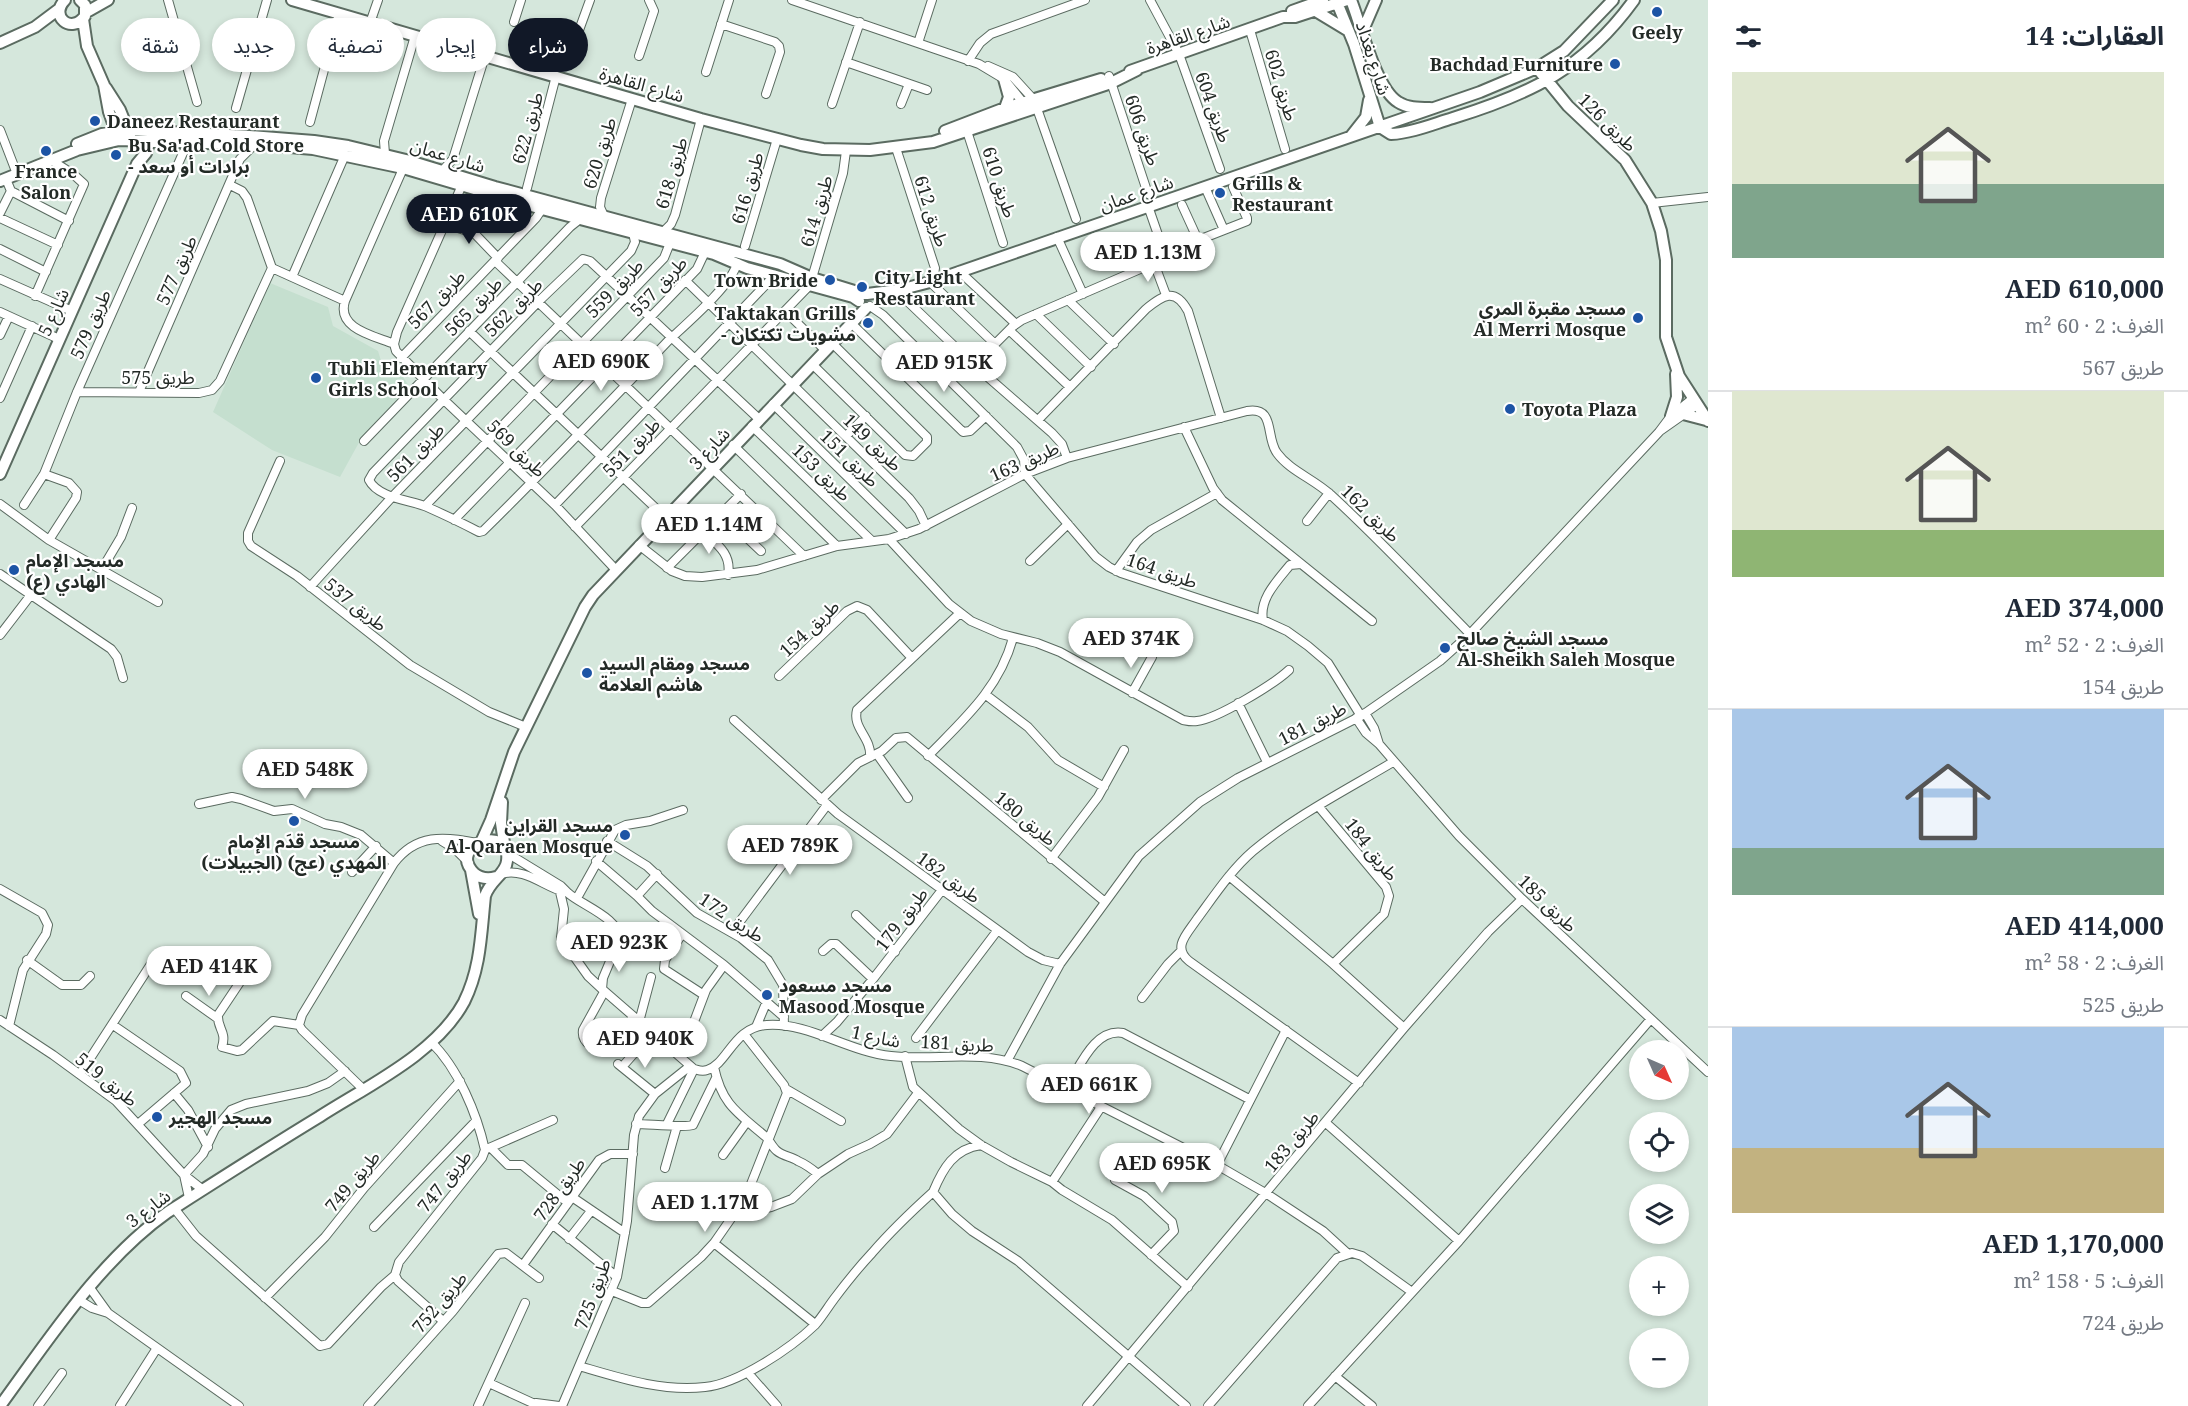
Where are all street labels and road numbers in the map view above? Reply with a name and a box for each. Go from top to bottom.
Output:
street label: شارع القاهرة [1143,9,1234,62]
street label: شارع بغداد [1348,18,1397,99]
street label: طريق 602 [1260,46,1304,124]
street label: شارع القاهرة [596,60,687,110]
street label: طريق 604 [1190,68,1238,146]
street label: طريق 126 [1574,88,1642,156]
street label: طريق 622 [506,89,548,167]
street label: طريق 606 [1120,91,1166,169]
street label: طريق 620 [577,114,621,192]
street label: شارع عمان [407,132,488,181]
street label: طريق 618 [649,134,693,212]
street label: طريق 610 [977,143,1023,221]
street label: طريق 616 [725,149,769,227]
street label: شارع عمان [1096,169,1177,220]
street label: طريق 614 [794,172,838,250]
street label: طريق 612 [909,172,955,250]
street label: طريق 577 [150,232,202,308]
street label: طريق 557 [624,251,692,321]
street label: طريق 559 [580,253,648,323]
street label: طريق 567 [402,264,470,334]
street label: طريق 565 [439,271,507,341]
street label: طريق 562 [479,273,547,341]
street label: شارع 5 [32,284,77,341]
street label: طريق 579 [64,286,116,362]
street label: طريق 575 [121,365,195,389]
street label: طريق 149 [838,408,908,476]
street label: طريق 551 [597,412,665,482]
street label: طريق 569 [482,414,552,482]
street label: طريق 561 [381,417,449,487]
street label: شارع 3 [683,422,737,476]
street label: طريق 151 [815,424,885,492]
street label: طريق 163 [986,435,1062,487]
street label: طريق 153 [787,438,857,506]
street label: طريق 162 [1336,479,1406,547]
street label: طريق 164 [1123,547,1201,593]
street label: طريق 537 [320,572,392,636]
street label: طريق 154 [774,594,844,662]
street label: طريق 181 [1274,696,1350,750]
street label: طريق 180 [990,785,1062,851]
street label: طريق 184 [1340,813,1404,885]
street label: طريق 182 [912,846,986,908]
street label: طريق 185 [1513,869,1583,937]
street label: طريق 179 [869,882,933,956]
street label: طريق 172 [695,886,769,948]
street label: شارع 1 [849,1019,903,1056]
street label: طريق 181 [920,1029,994,1057]
street label: طريق 519 [71,1047,143,1111]
street label: طريق 183 [1258,1105,1324,1177]
street label: طريق 749 [319,1145,385,1217]
street label: طريق 747 [412,1145,476,1217]
street label: طريق 728 [528,1152,590,1226]
street label: شارع 3 [121,1183,177,1235]
street label: طريق 725 [568,1255,616,1333]
street label: طريق 752 [406,1266,472,1338]

